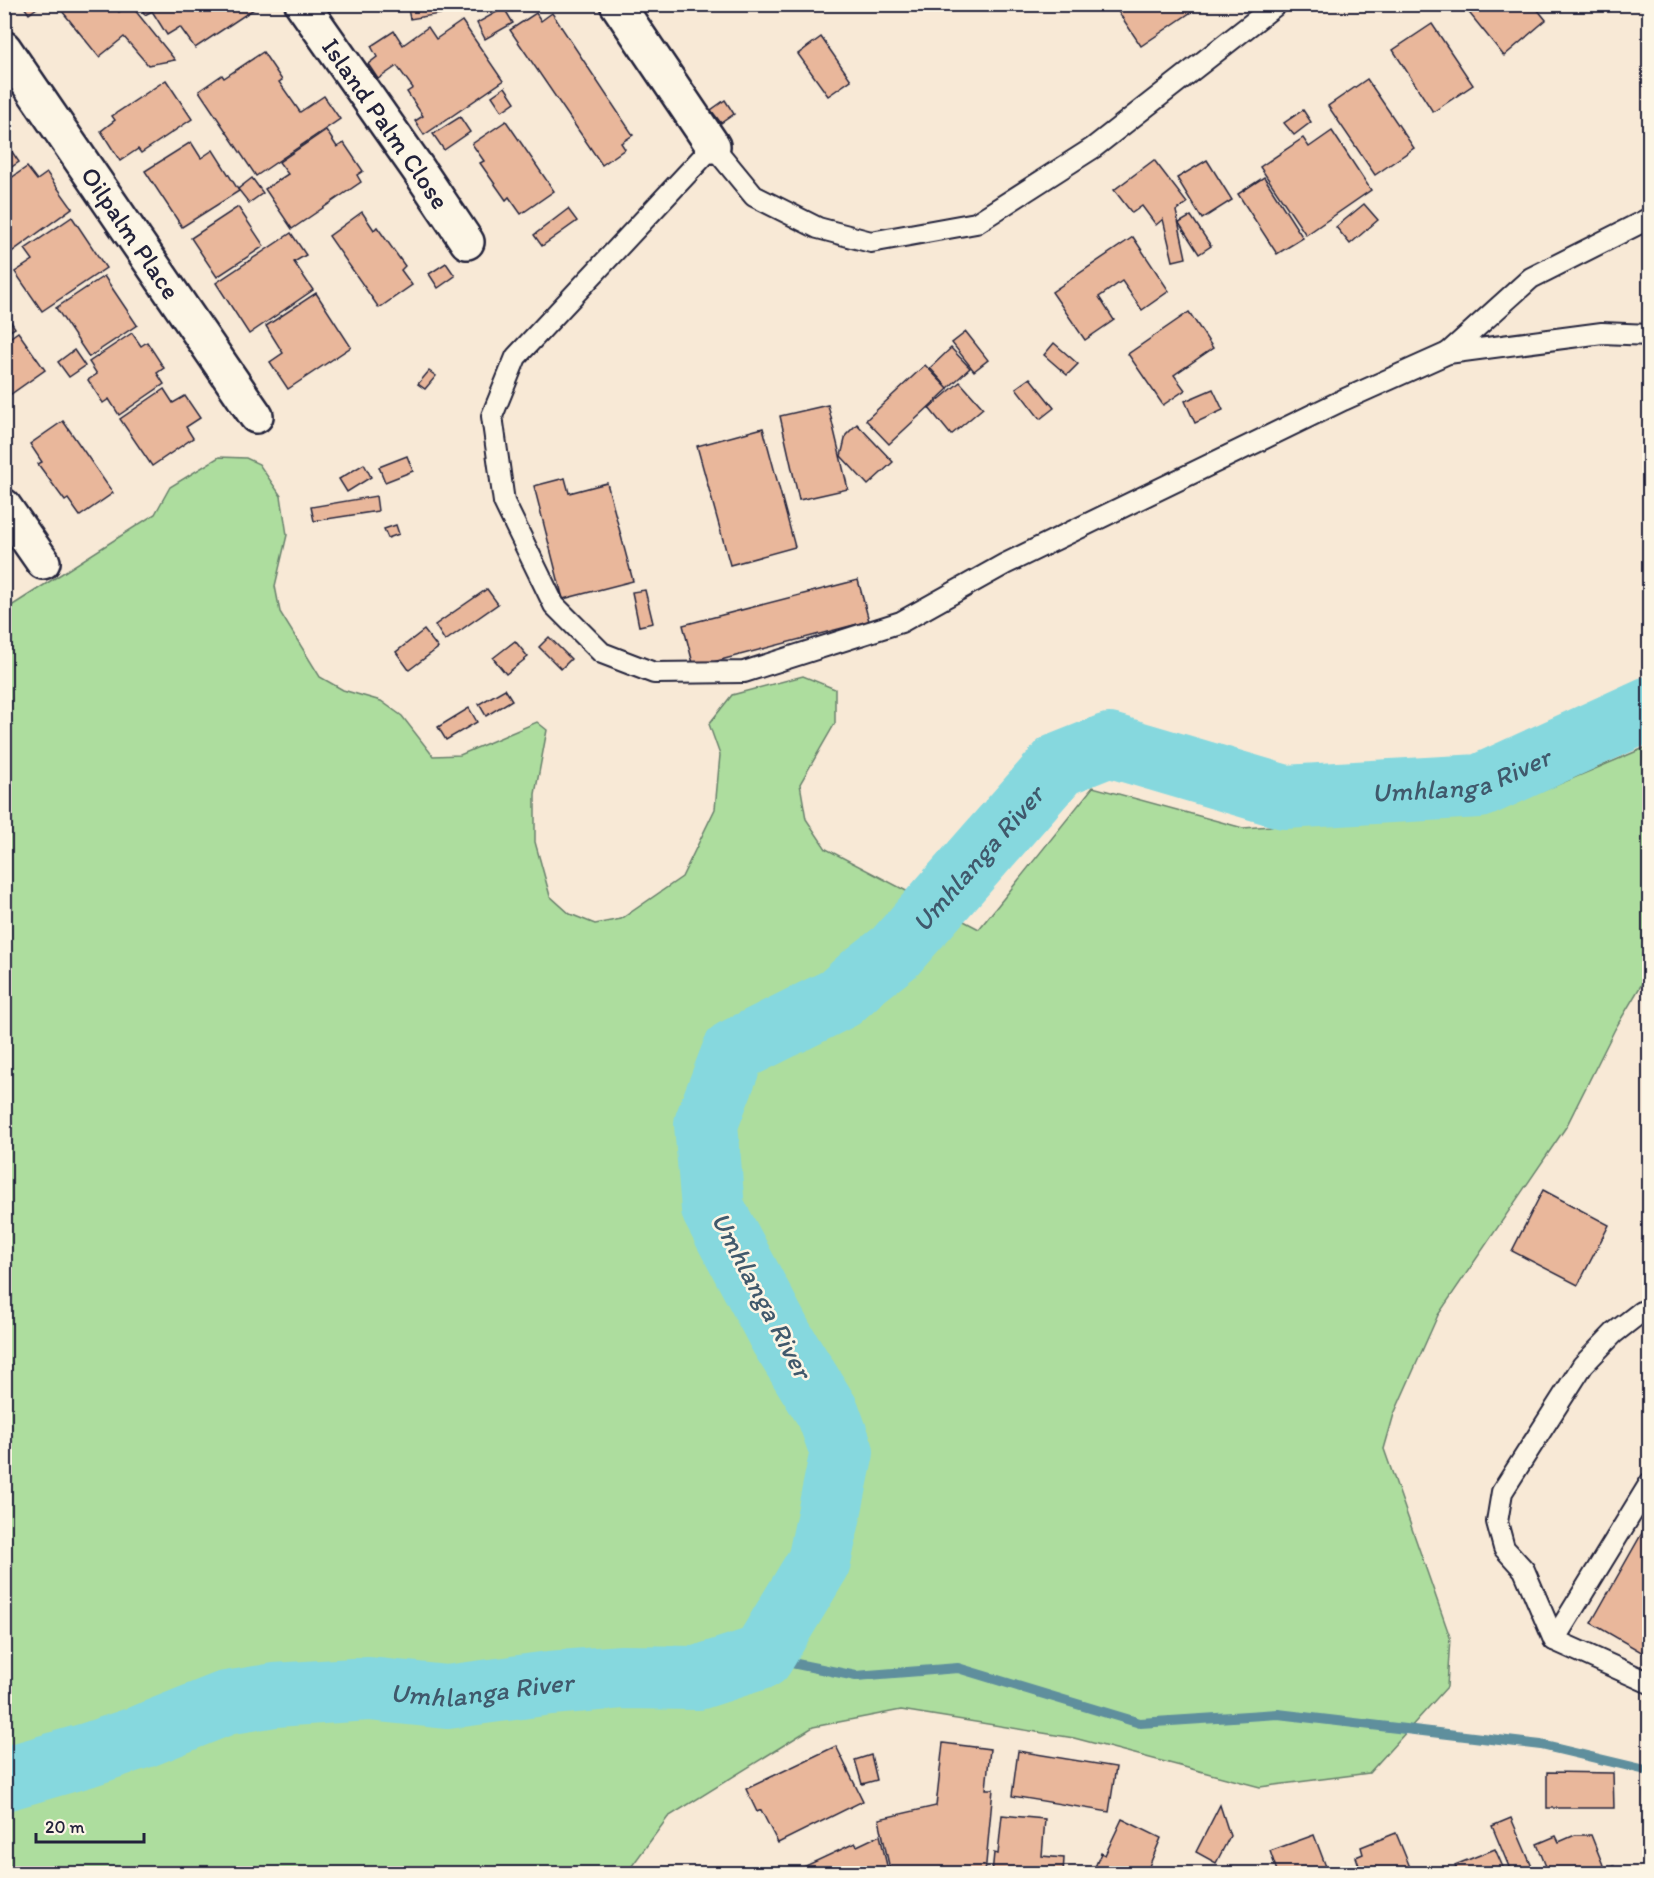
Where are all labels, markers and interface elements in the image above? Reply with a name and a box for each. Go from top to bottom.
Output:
street label: Island Palm Close [315,32,456,215]
street label: Oilpalm Place [74,160,187,305]
water label: Umhlanga River [1371,738,1558,809]
water label: Umhlanga River [904,776,1052,938]
water label: Umhlanga River [704,1206,821,1387]
water label: Umhlanga River [389,1664,577,1714]
scale bar [36,1806,144,1844]
text: 20 m [45,1816,85,1838]

